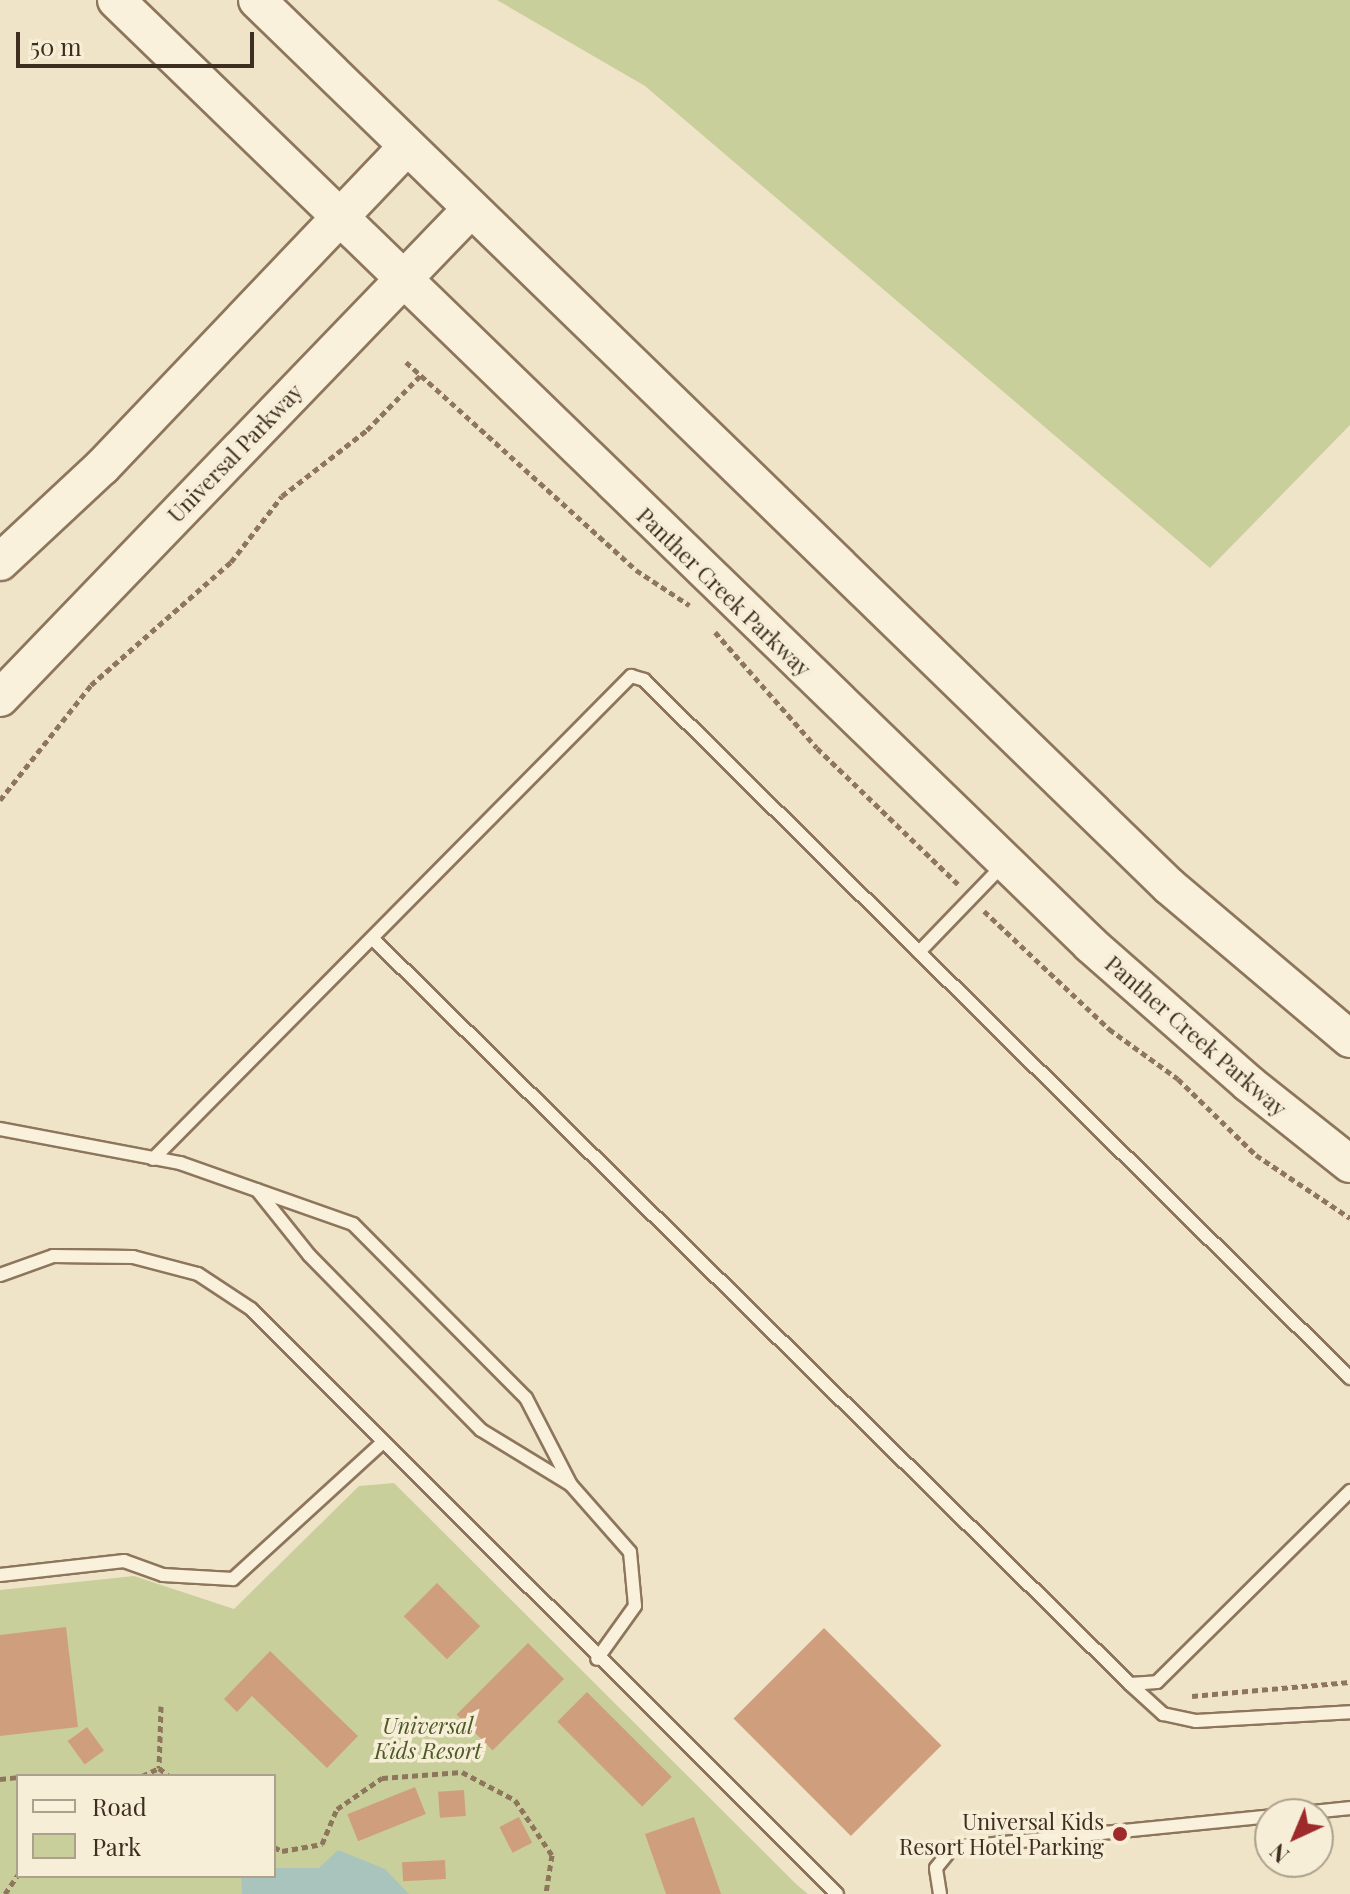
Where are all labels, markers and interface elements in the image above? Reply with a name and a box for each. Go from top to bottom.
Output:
scale bar [20,16,258,66]
text: 50 m [30,30,82,62]
street label: Universal Parkway [162,378,308,528]
street label: Panther Creek Parkway [631,502,817,682]
street label: Panther Creek Parkway [1100,950,1292,1122]
park label: Universal Kids Resort [374,1712,482,1764]
legend [16,1774,276,1878]
text: Road [92,1790,147,1822]
north arrow [1254,1798,1334,1878]
place label: Universal Kids Resort Hotel Parking [899,1808,1104,1860]
marker: Universal Kids Resort Hotel Parking [1111,1825,1129,1843]
text: Park [92,1830,141,1862]
text: N [1263,1838,1295,1870]

